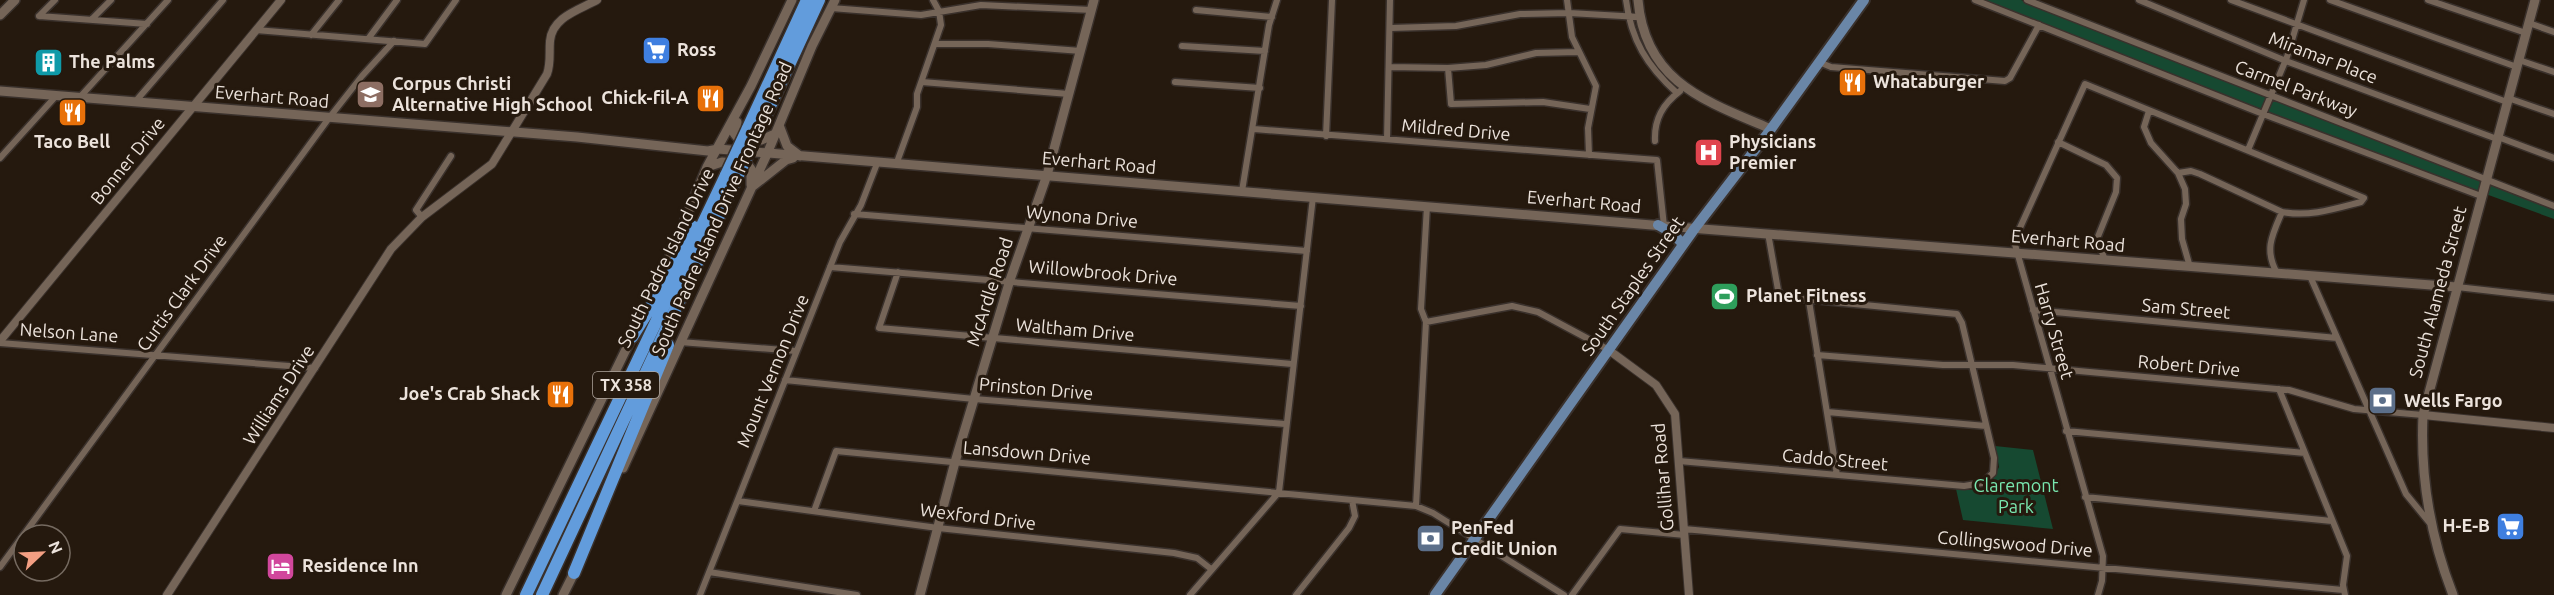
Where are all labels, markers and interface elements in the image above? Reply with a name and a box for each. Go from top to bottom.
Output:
street label: Miramar Place [2266,27,2381,87]
supermarket icon: Ross [640,34,672,66]
place label: Ross [677,39,716,59]
building icon: The Palms [32,46,64,78]
place label: The Palms [69,51,155,71]
street label: Carmel Parkway [2233,56,2360,121]
street label: South Padre Island Drive Frontage Road [647,58,797,360]
restaurant icon: Whataburger [1836,66,1868,98]
place label: Whataburger [1873,71,1985,91]
place label: Corpus Christi Alternative High School [392,73,593,114]
school or university icon: Corpus Christi Alternative High School [355,78,387,110]
street label: Everhart Road [214,81,330,111]
restaurant icon: Chick-fil-A [694,82,726,114]
place label: Chick-fil-A [601,87,689,107]
restaurant icon: Taco Bell [56,97,88,129]
street label: Bonner Drive [86,113,168,208]
street label: Mildred Drive [1401,114,1511,144]
place label: Taco Bell [34,131,111,151]
place label: Physicians Premier [1729,131,1816,172]
hospital icon: Physicians Premier [1692,136,1724,168]
street label: Everhart Road [1041,147,1157,177]
street label: South Padre Island Drive [613,165,719,351]
street label: Everhart Road [1526,186,1642,216]
street label: Wynona Drive [1025,201,1139,231]
street label: South Alameda Street [2404,204,2470,380]
street label: South Staples Street [1577,212,1688,359]
street label: Everhart Road [2010,225,2126,255]
street label: Curtis Clark Drive [132,230,230,355]
street label: McArdle Road [962,235,1016,349]
street label: Willowbrook Drive [1028,256,1178,288]
sports icon: Planet Fitness [1709,280,1741,312]
street label: Harry Street [2032,280,2078,381]
place label: Planet Fitness [1746,285,1867,305]
street label: Mount Vernon Drive [732,291,812,450]
street label: Sam Street [2141,294,2231,322]
street label: Waltham Drive [1015,314,1135,344]
street label: Nelson Lane [19,319,119,345]
street label: Williams Drive [239,341,318,448]
street label: Robert Drive [2137,351,2241,379]
road number: TX 358 [593,372,659,398]
street label: Prinston Drive [978,373,1094,403]
restaurant icon: Joe's Crab Shack [545,378,577,410]
place label: Joe's Crab Shack [399,383,540,403]
bank icon: Wells Fargo [2367,385,2399,417]
place label: Wells Fargo [2404,390,2503,410]
street label: Gollihar Road [1647,422,1677,532]
street label: Lansdown Drive [962,436,1092,468]
street label: Caddo Street [1781,444,1889,474]
park label: Claremont Park [1973,475,2059,516]
street label: Wexford Drive [919,499,1037,533]
supermarket icon: H-E-B [2495,510,2527,542]
place label: H-E-B [2443,515,2490,535]
place label: PenFed Credit Union [1451,517,1557,558]
bank icon: PenFed Credit Union [1414,522,1446,554]
north arrow [12,523,72,583]
street label: Collingswood Drive [1937,526,2094,560]
text: N [45,538,66,556]
hotel icon: Residence Inn [265,550,297,582]
place label: Residence Inn [302,555,419,575]

